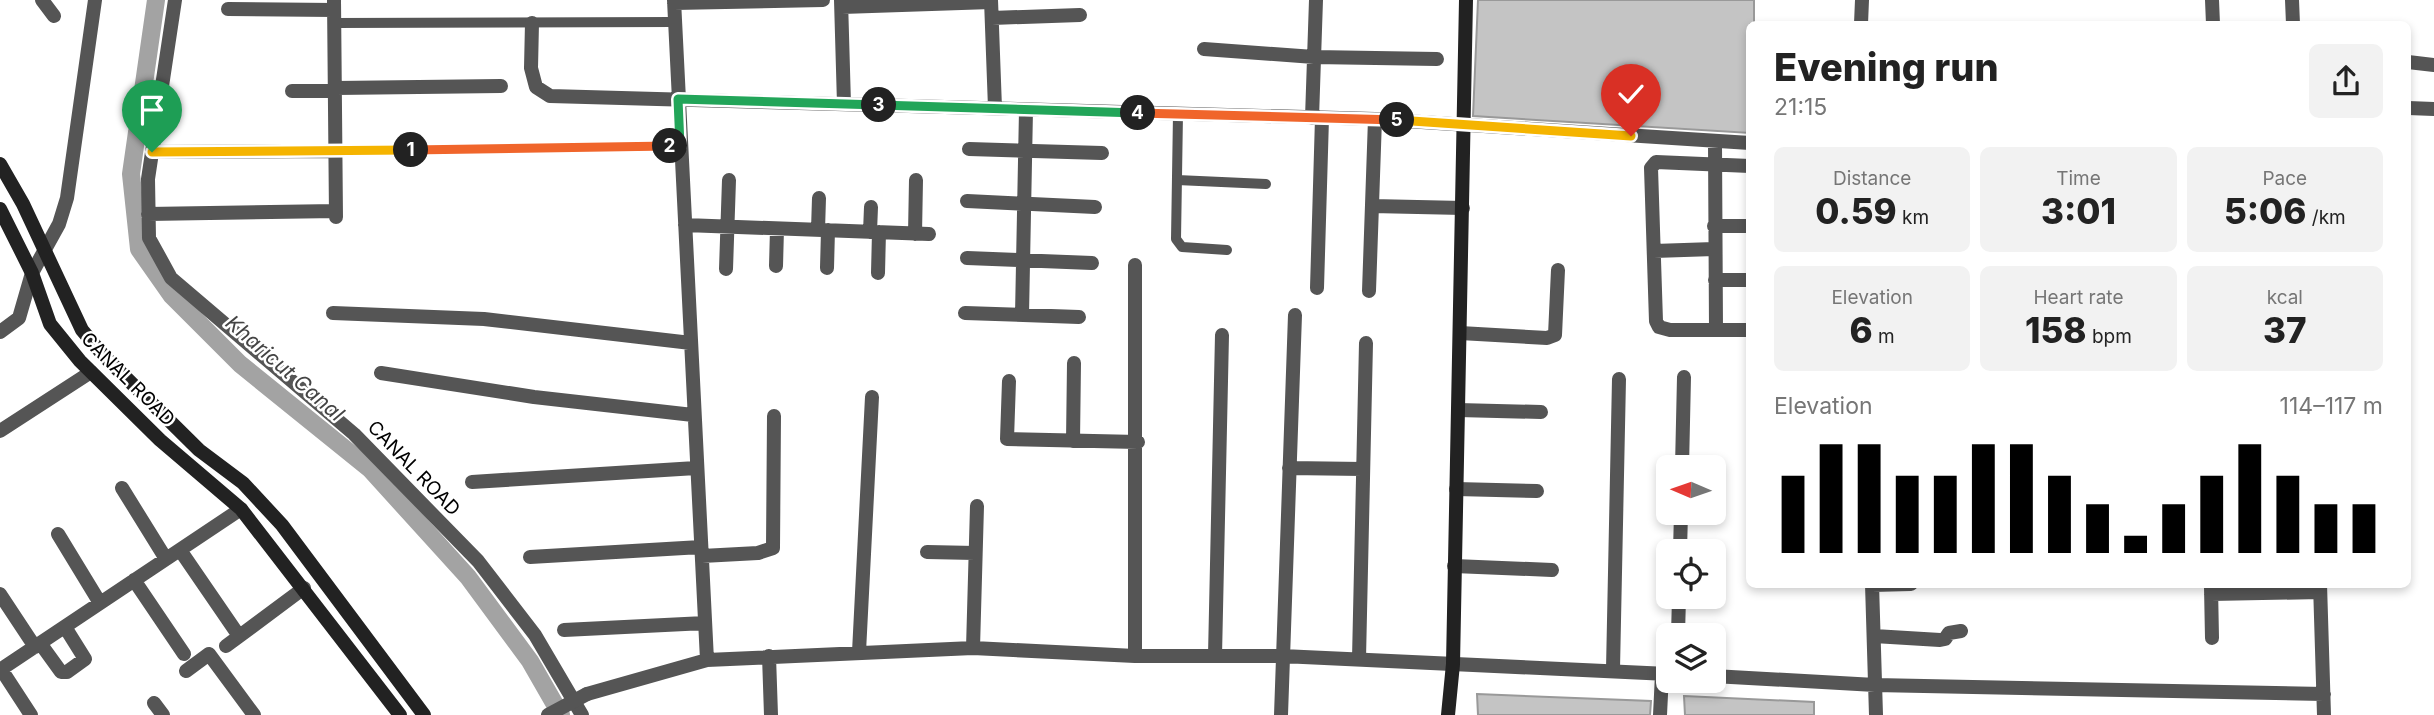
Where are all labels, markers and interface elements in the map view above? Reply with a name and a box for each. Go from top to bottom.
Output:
text: Evening run [1774,44,1999,90]
button: share [2309,44,2383,118]
pin [1601,64,1661,136]
icon: check [1612,75,1650,113]
pin [122,80,182,152]
pin: 3 [862,88,896,122]
icon: arrive [133,91,171,129]
text: 3 [872,93,885,116]
text: 21:15 [1774,93,1827,121]
pin: 4 [1120,96,1156,130]
text: 4 [1131,101,1144,124]
pin: 5 [1380,102,1414,138]
text: 5 [1390,108,1403,131]
pin: 2 [652,128,688,164]
pin: 1 [394,132,428,168]
text: 2 [664,134,675,157]
text: 1 [406,138,415,161]
text: Distance [1833,167,1911,190]
text: Time [2056,167,2101,190]
text: Pace [2262,167,2307,190]
text: 0.59 [1815,190,1897,232]
text: 3:01 [2041,190,2116,232]
text: 5:06 [2224,190,2306,232]
text: km [1897,206,1929,229]
text: /km [2306,206,2346,229]
text: Elevation [1831,286,1913,309]
text: Heart rate [2033,286,2123,309]
text: kcal [2267,286,2303,309]
text: 6 [1850,309,1873,351]
text: 158 [2025,309,2087,351]
text: 37 [2263,309,2307,351]
water label: Kharicut Canal [221,310,350,427]
text: m [1873,325,1895,348]
text: bpm [2087,325,2132,348]
street label: CANAL ROAD [76,327,180,431]
text: Elevation [1774,392,1873,420]
text: 114–117 m [2280,392,2383,420]
street label: CANAL ROAD [363,416,465,520]
north arrow [1656,455,1726,525]
map controls [1656,455,1726,693]
button: locate [1656,539,1726,609]
button: layers [1656,623,1726,693]

